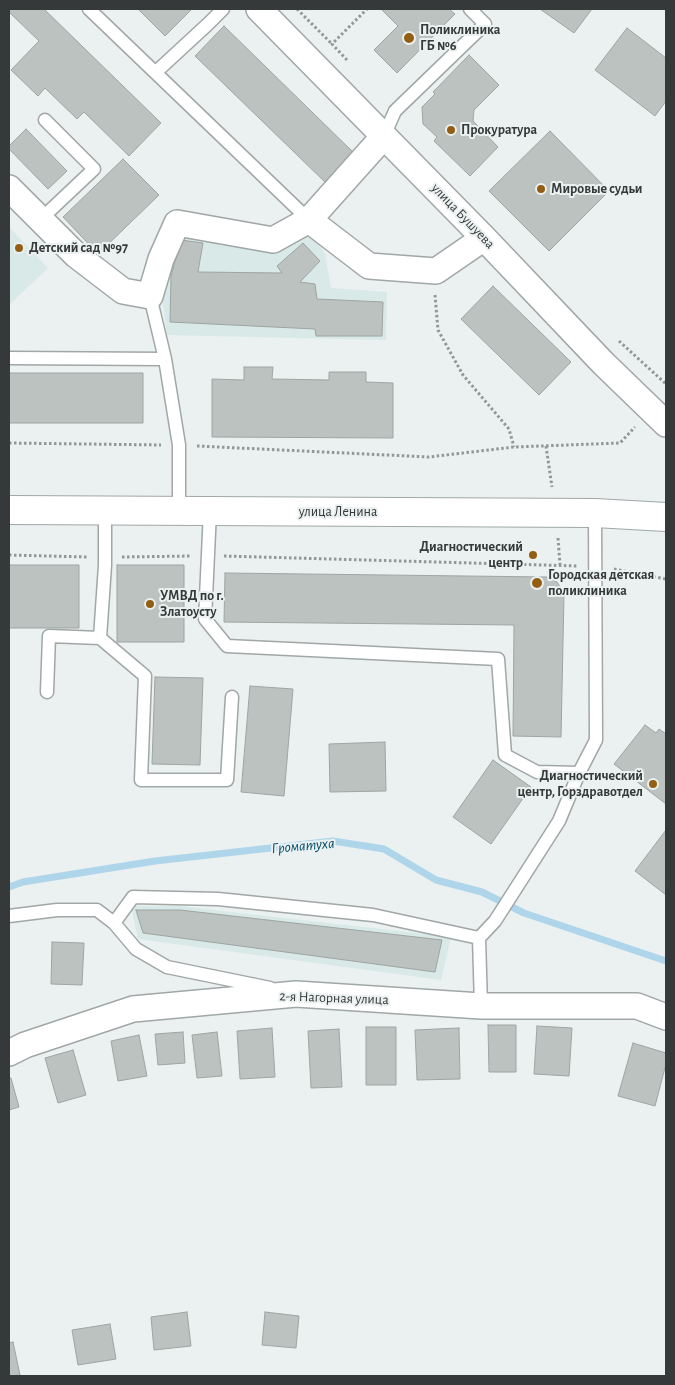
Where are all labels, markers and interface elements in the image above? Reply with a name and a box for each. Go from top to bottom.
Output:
place label: Поликлиника ГБ №6 [420,22,500,54]
marker: Поликлиника ГБ №6 [402,31,416,45]
place label: Прокуратура [461,122,537,138]
marker: Прокуратура [445,124,457,136]
street label: улица Бушуева [428,180,498,252]
place label: Мировые судьи [551,181,642,197]
marker: Мировые судьи [535,183,547,195]
place label: Детский сад №97 [29,240,128,256]
marker: Детский сад №97 [13,242,25,254]
street label: улица Ленина [299,504,377,520]
place label: Диагностический центр [419,539,523,572]
marker: Диагностический центр [527,549,539,561]
place label: Городская детская поликлиника [548,567,654,600]
marker: Городская детская поликлиника [530,576,544,590]
place label: УМВД по г. Златоусту [160,588,224,620]
marker: УМВД по г. Златоусту [144,598,156,610]
place label: Диагностический центр, Горздравотдел [517,768,643,800]
marker: Диагностический центр, Горздравотдел [647,778,659,790]
water label: Громатуха [271,834,335,858]
street label: 2-я Нагорная улица [279,988,389,1008]

